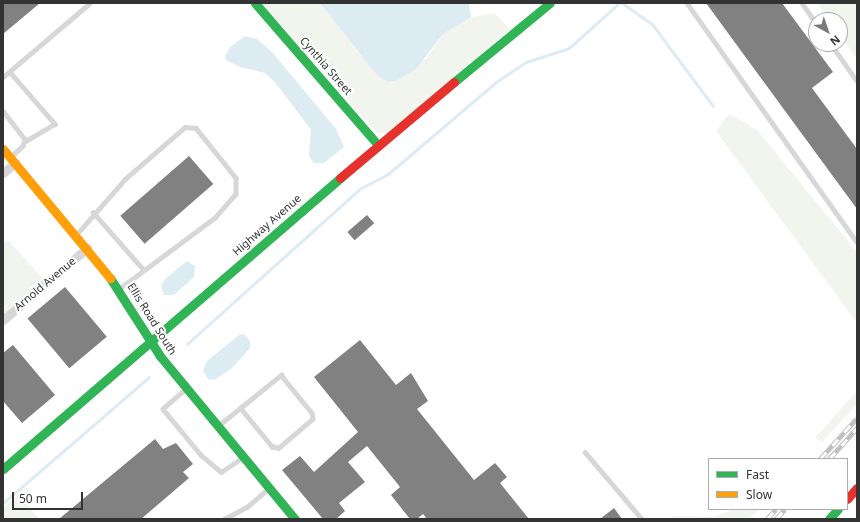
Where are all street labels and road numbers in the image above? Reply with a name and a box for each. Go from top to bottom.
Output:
street label: Cynthia Street [297,34,355,98]
street label: Highway Avenue [230,192,304,258]
street label: Arnold Avenue [12,254,78,314]
street label: Ellis Road South [125,281,179,357]

